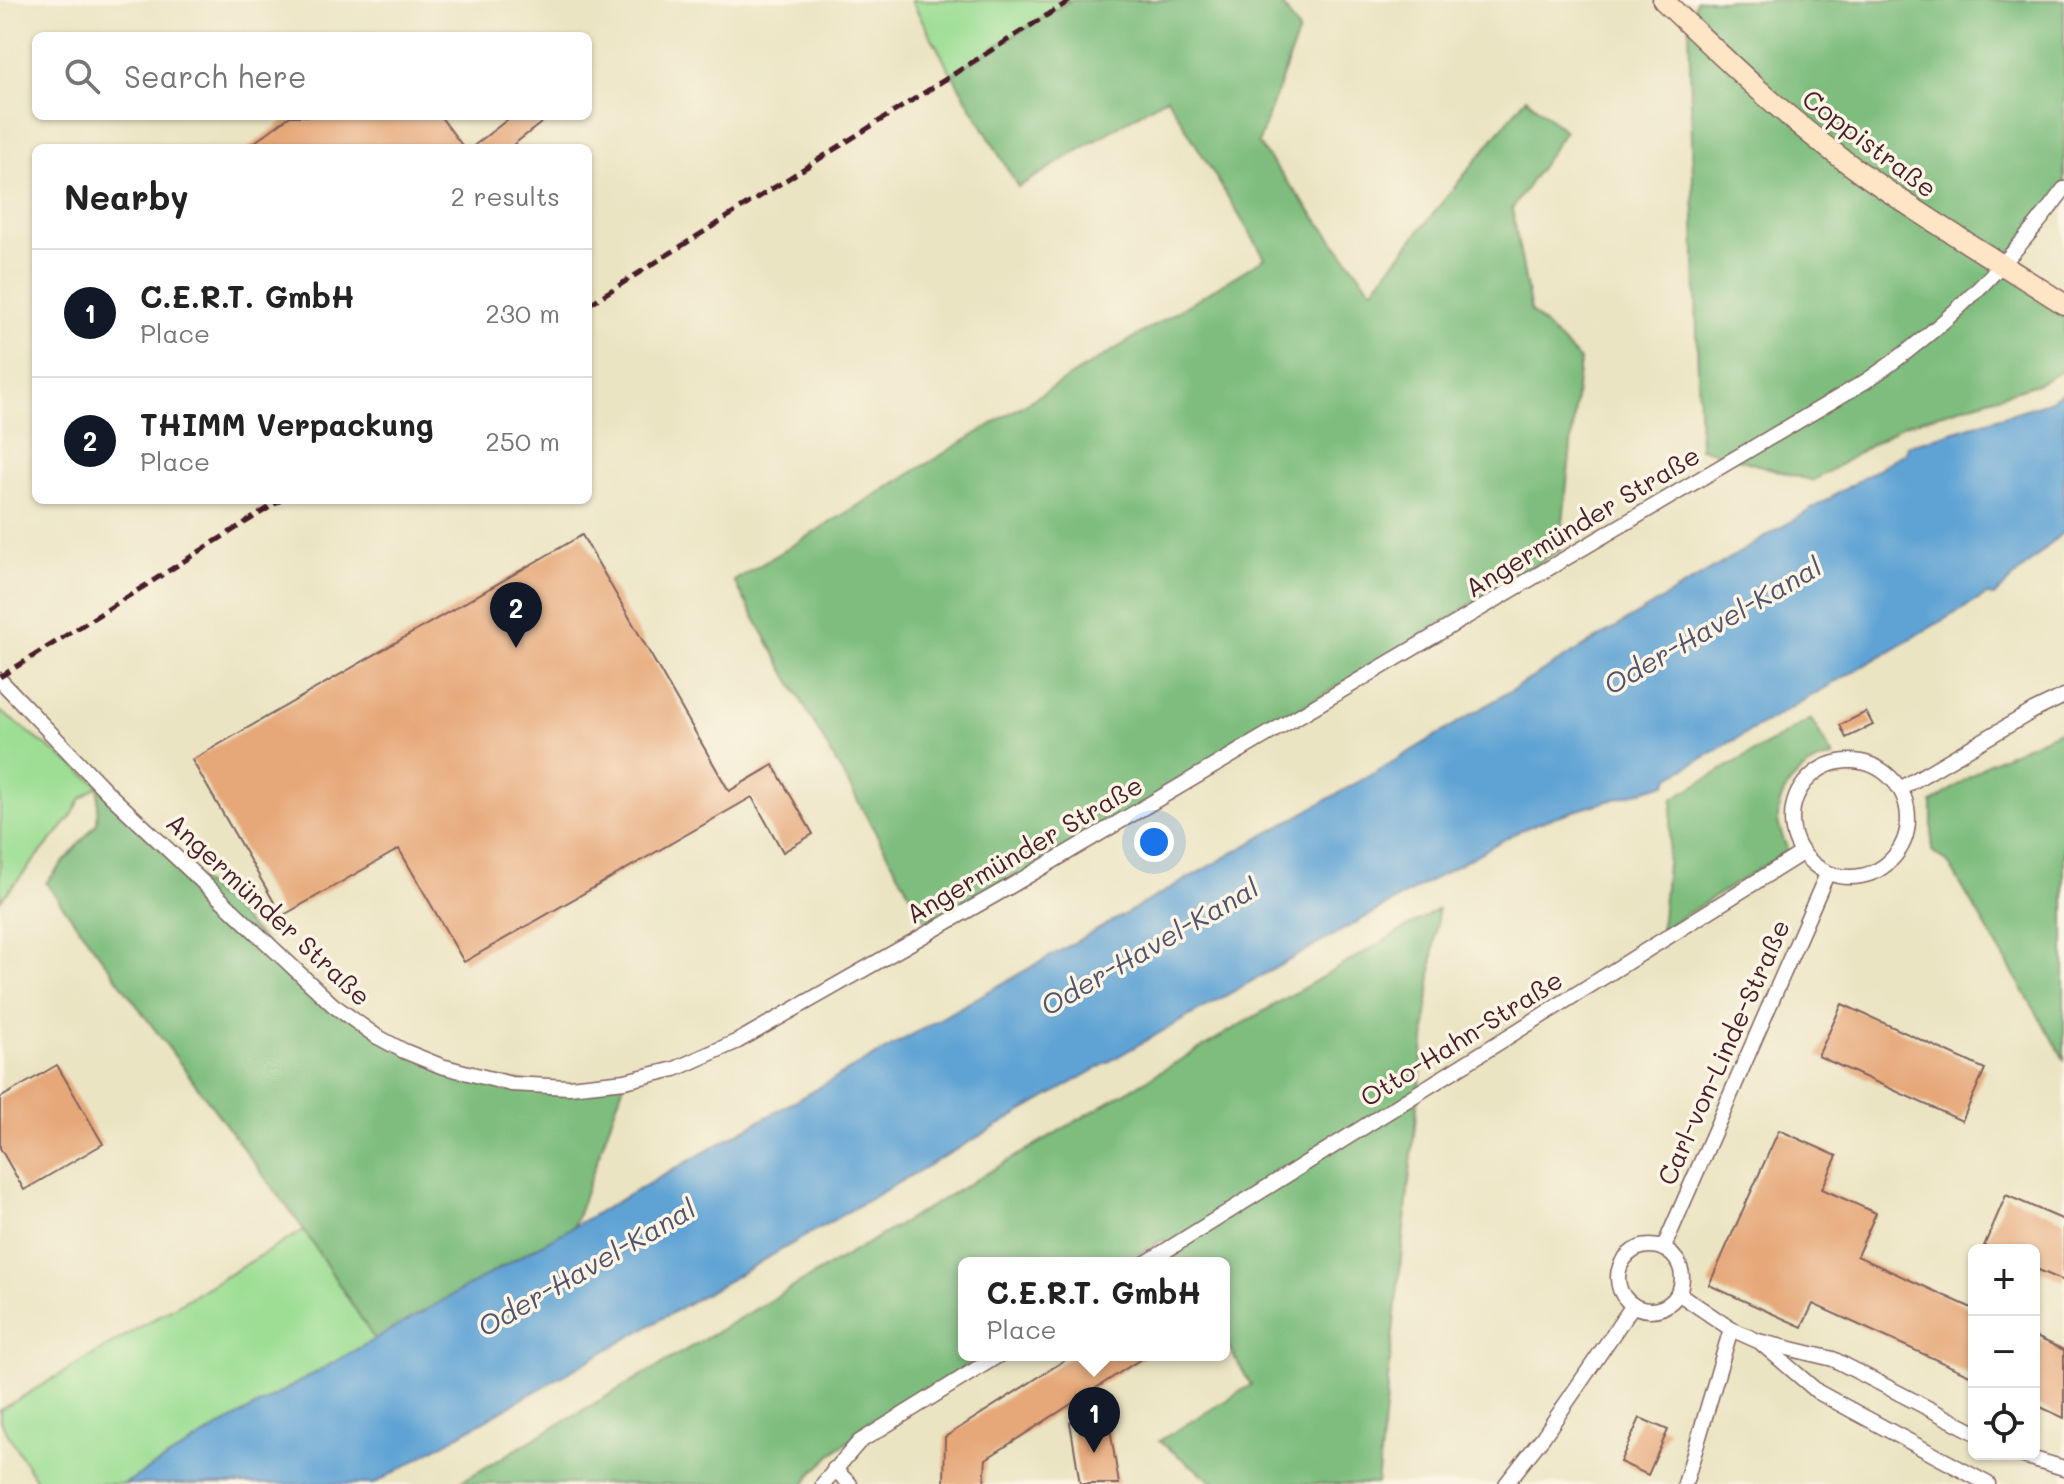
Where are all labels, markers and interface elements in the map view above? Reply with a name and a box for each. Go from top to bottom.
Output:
search box [32,32,592,120]
icon: search [60,54,104,98]
text: Search here [124,56,307,96]
street label: Coppistraße [1796,81,1944,205]
text: Nearby [64,174,189,219]
text: 2 results [451,179,560,213]
text: C.E.R.T. GmbH [140,276,355,316]
text: 1 [84,296,96,330]
text: 230 m [485,296,560,330]
text: Place [140,316,210,350]
text: THIMM Verpackung [140,404,434,444]
text: 2 [83,424,97,458]
text: 250 m [485,424,560,458]
street label: Angermünder Straße [1458,437,1706,605]
text: Place [140,444,210,478]
water label: Oder-Havel-Kanal [1596,548,1828,702]
pin: 2 [490,582,542,648]
street label: Angermünder Straße [900,767,1148,931]
street label: Angermünder Straße [159,805,379,1013]
your location [1134,822,1174,862]
water label: Oder-Havel-Kanal [1033,869,1265,1023]
street label: Carl-von-Linde-Straße [1649,914,1797,1190]
street label: Otto-Hahn-Straße [1353,962,1569,1114]
water label: Oder-Havel-Kanal [470,1190,702,1344]
map controls [1968,1244,2040,1460]
button: + [1968,1244,2040,1316]
popup [958,1257,1230,1361]
text: C.E.R.T. GmbH [987,1272,1201,1312]
text: Place [987,1312,1057,1346]
button: − [1968,1316,2040,1388]
pin: 1 [1068,1387,1120,1453]
button: locate [1968,1388,2040,1460]

